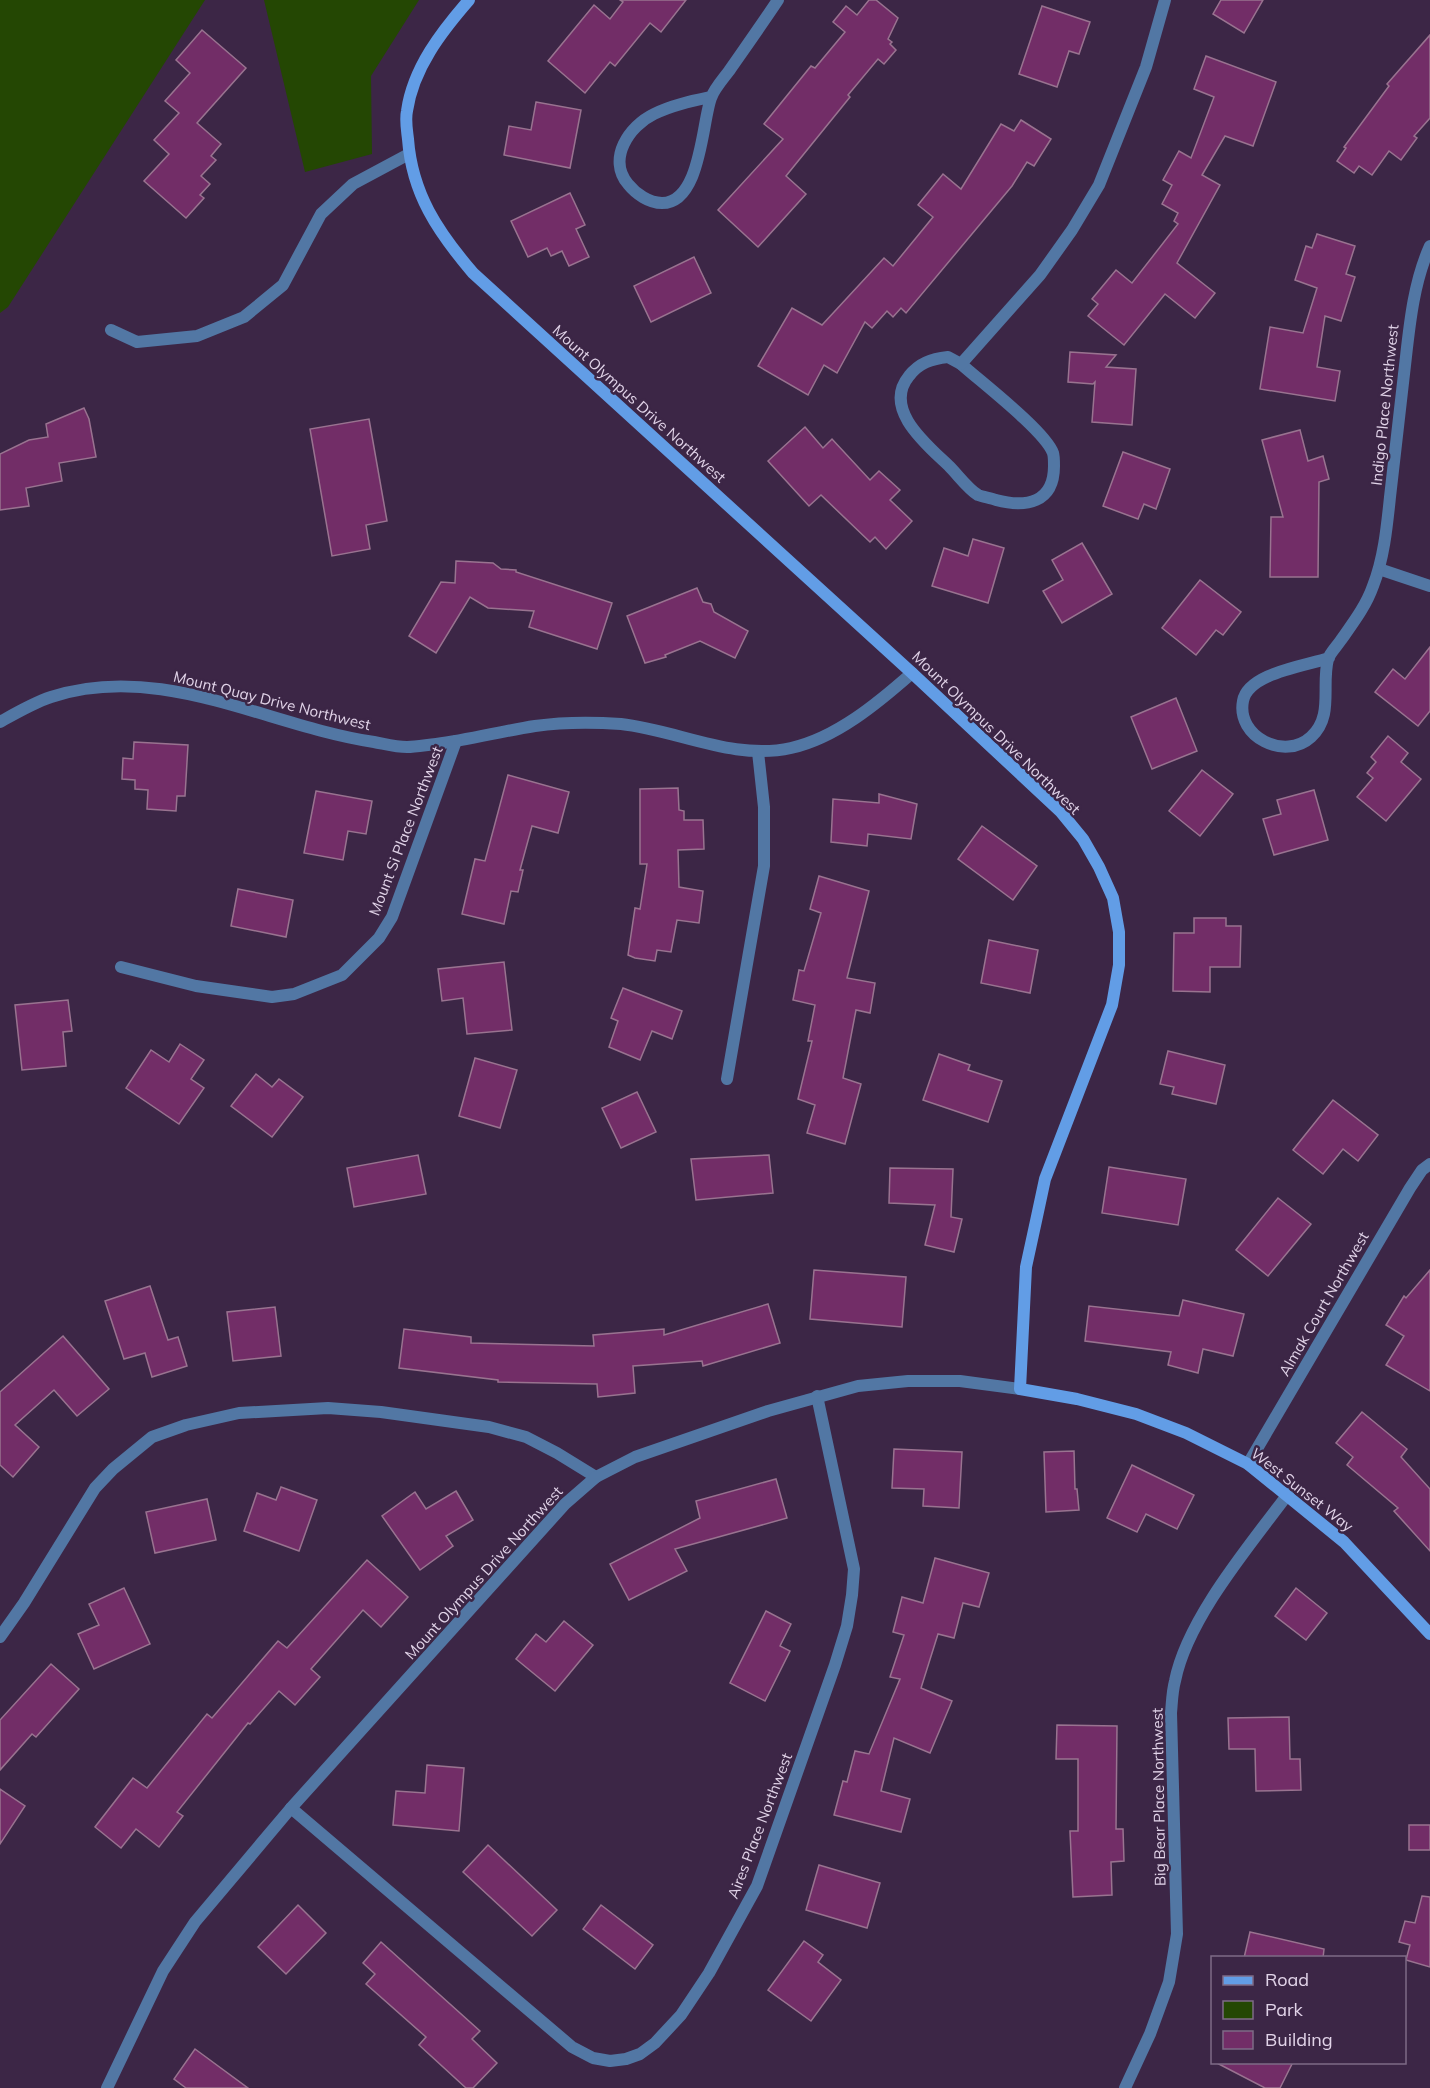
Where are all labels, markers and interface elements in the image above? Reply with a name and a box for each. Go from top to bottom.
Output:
street label: Mount Olympus Drive Northwest [549,321,730,487]
street label: Indigo Place Northwest [1367,324,1402,486]
street label: Mount Olympus Drive Northwest [908,647,1085,818]
street label: Mount Quay Drive Northwest [172,667,373,734]
street label: Mount Si Place Northwest [364,743,447,918]
street label: Almak Court Northwest [1274,1228,1373,1379]
street label: West Sunset Way [1247,1444,1357,1536]
street label: Mount Olympus Drive Northwest [401,1482,567,1663]
street label: Big Bear Place Northwest [1147,1708,1170,1886]
street label: Aires Place Northwest [723,1750,796,1901]
legend [1211,1956,1406,2064]
text: Road [1265,1968,1309,1991]
text: Park [1265,1998,1304,2021]
text: Building [1265,2028,1333,2051]

